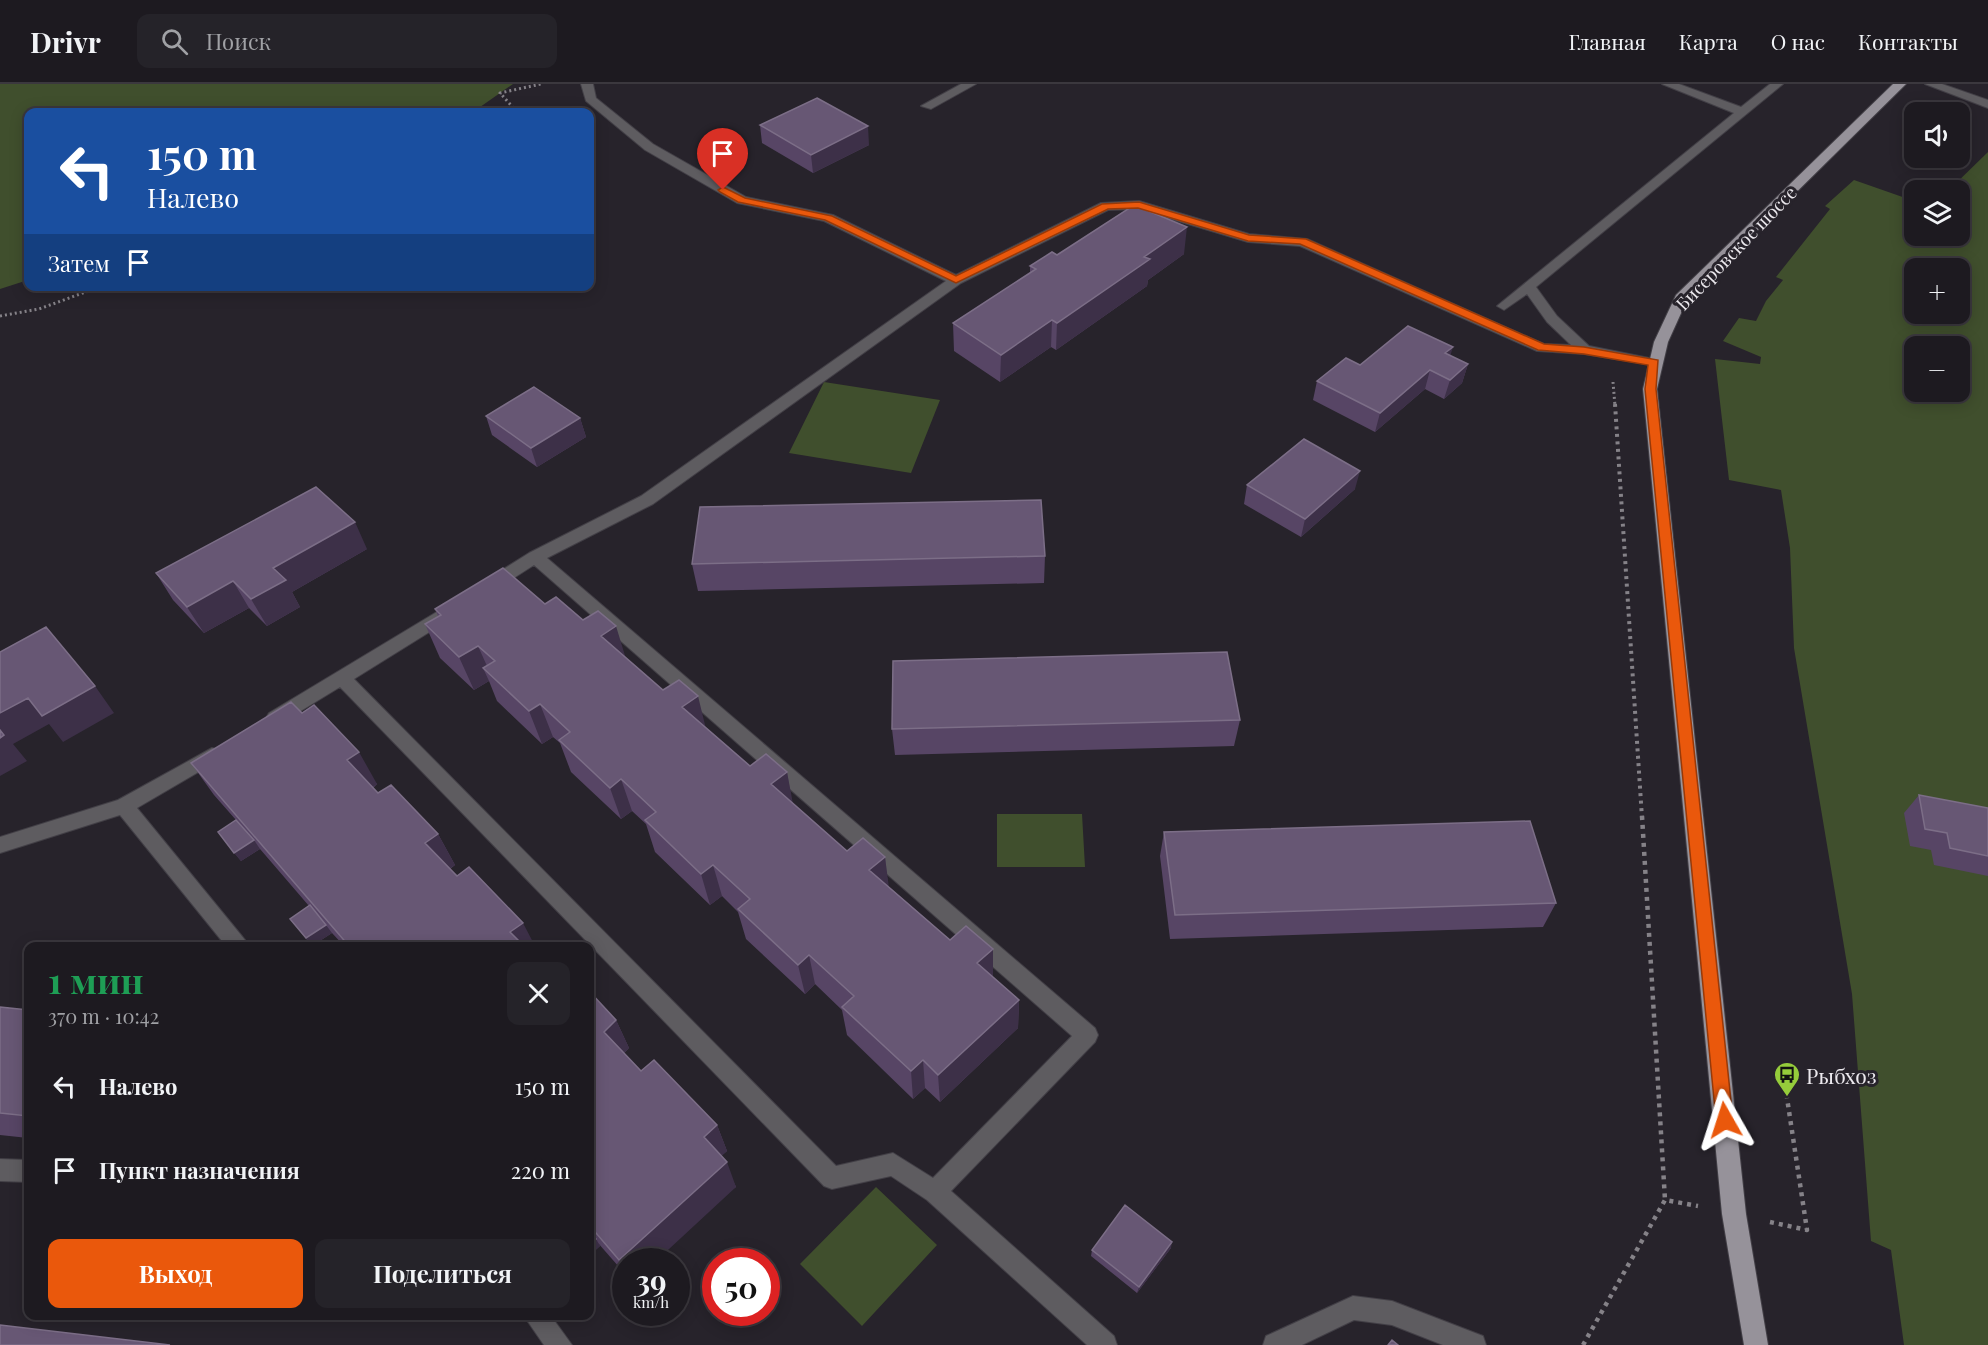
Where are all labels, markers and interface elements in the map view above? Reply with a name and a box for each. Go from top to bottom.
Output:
search box [137,14,557,68]
text: Drivr [30,23,101,60]
icon: search [158,25,191,58]
text: Поиск [206,26,271,56]
text: Главная [1568,27,1646,55]
text: Карта [1679,27,1738,55]
text: О нас [1771,27,1825,55]
text: Контакты [1858,27,1958,55]
map controls [1904,102,1970,402]
button: sound [1904,102,1970,168]
text: 150 m [147,125,257,181]
pin [697,128,748,190]
icon: left [48,132,126,210]
icon: arrive [706,137,739,170]
text: Налево [147,179,239,215]
button: layers [1904,180,1970,246]
street label: Бисеровское шоссе [1670,181,1802,315]
icon: arrive [122,246,155,279]
text: Затем [48,248,110,278]
button: + [1904,258,1970,324]
button: − [1904,336,1970,402]
text: 1 мин [48,955,143,1003]
button: close [507,962,570,1025]
text: 370 m · 10:42 [48,1002,159,1029]
bus stop icon: Рыбхоз [1772,1060,1802,1098]
place label: Рыбхоз [1806,1061,1876,1089]
icon: left [48,1070,81,1103]
text: Налево [99,1071,177,1101]
text: 150 m [515,1071,570,1101]
position arrow [1693,1088,1757,1152]
icon: arrive [48,1154,81,1187]
text: Пункт назначения [99,1155,300,1185]
text: 220 m [511,1155,570,1185]
button: Выход [48,1239,303,1308]
button: Поделиться [315,1239,570,1308]
speed limit sign: 50 [702,1248,780,1326]
text: 39 [635,1260,667,1300]
text: km/h [633,1292,669,1312]

